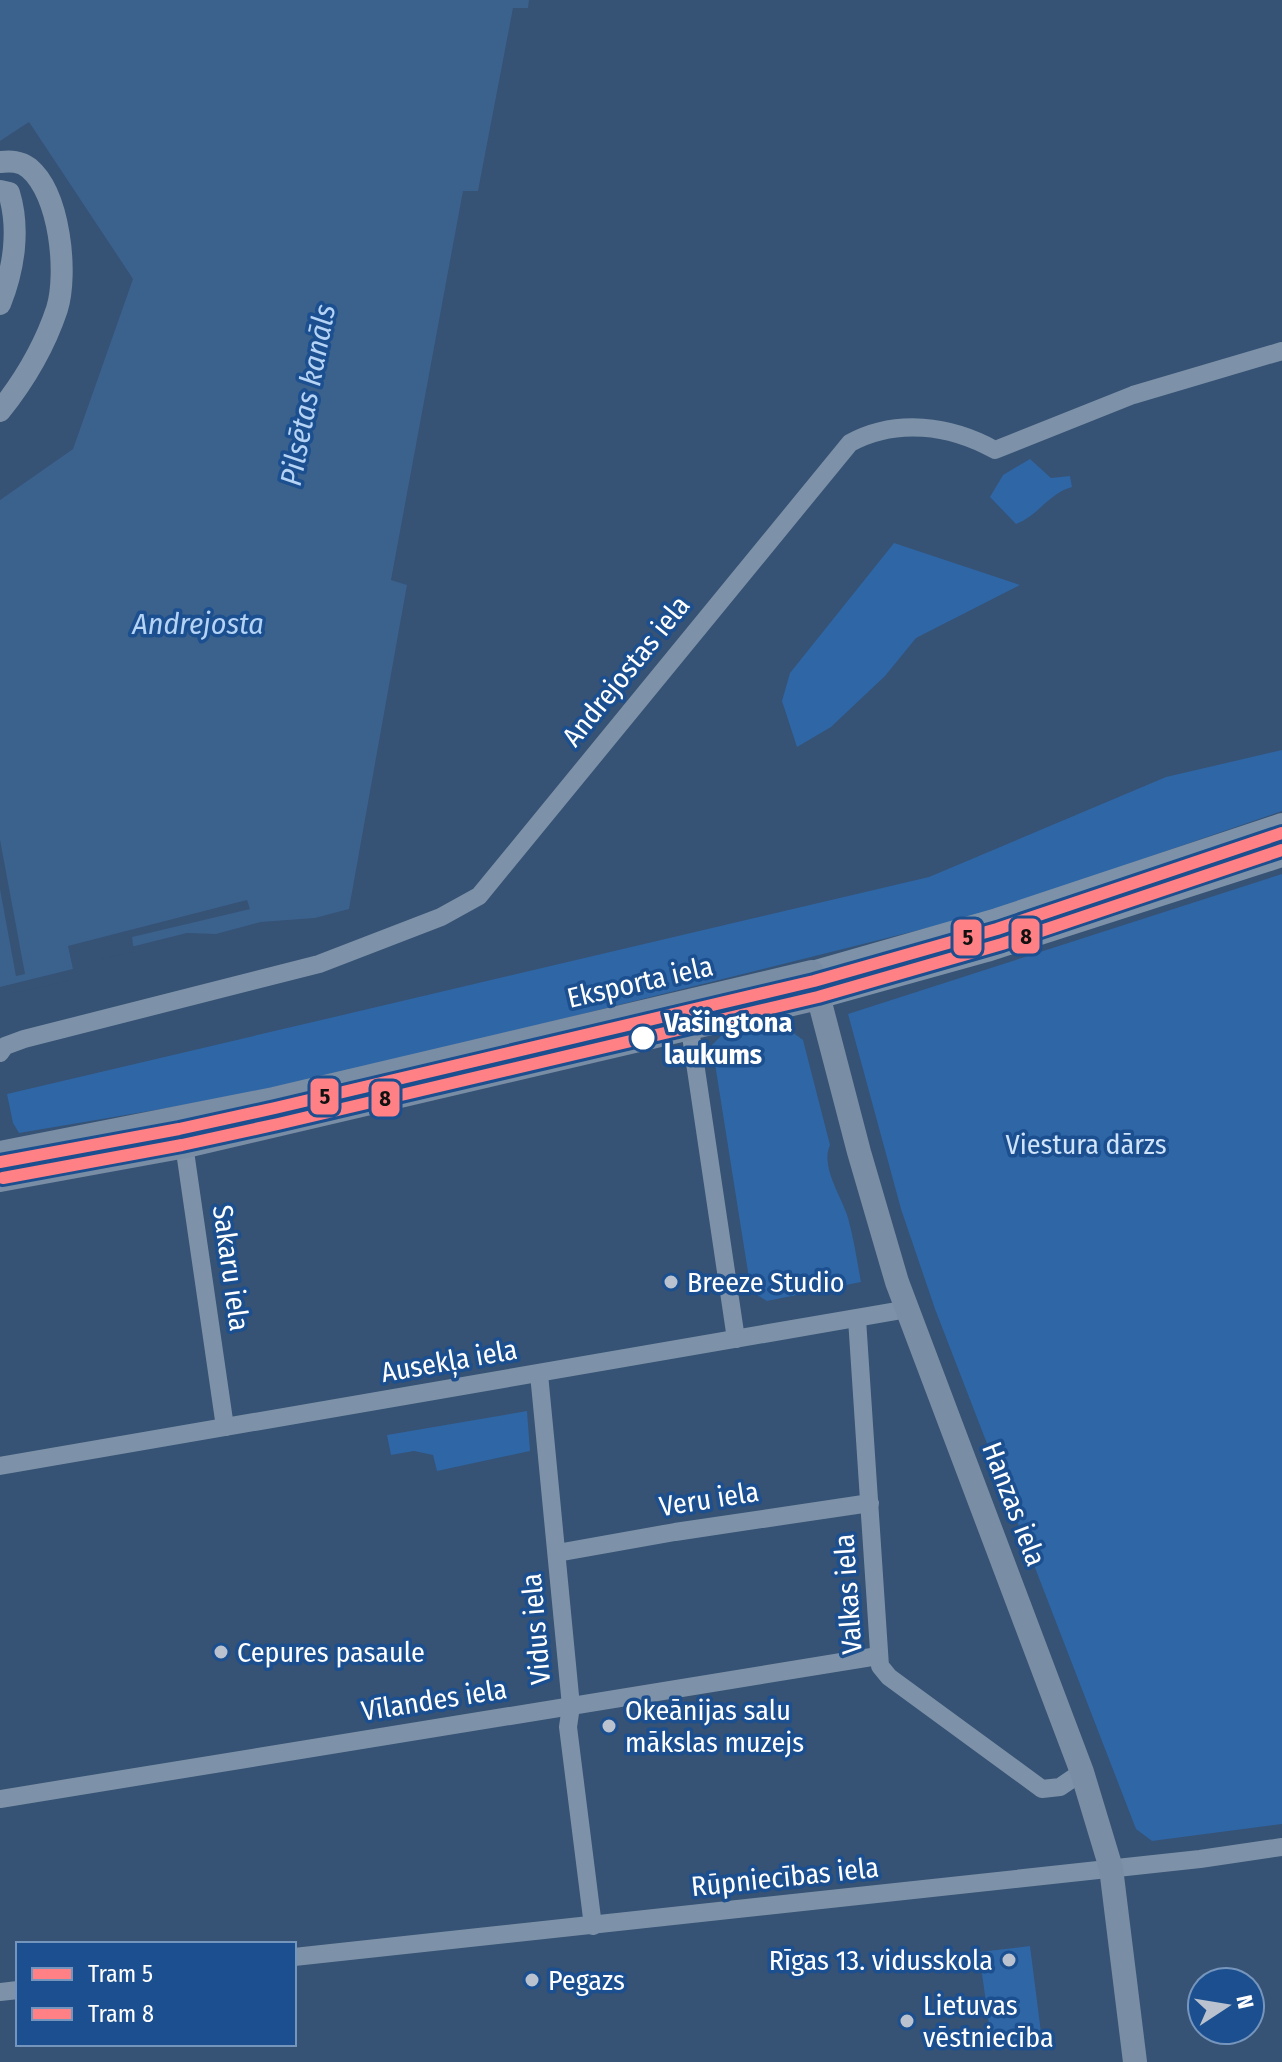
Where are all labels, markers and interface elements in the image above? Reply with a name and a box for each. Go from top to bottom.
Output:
water label: Pilsētas kanāls [273,301,343,489]
street label: Andrejostas iela [555,589,697,753]
water label: Andrejosta [131,606,264,642]
line badge: 8 [1010,917,1041,955]
line badge: 5 [952,918,983,957]
text: 8 [1020,923,1032,950]
text: 5 [963,924,974,951]
street label: Eksporta iela [564,949,716,1015]
place label: Vašingtona laukums [663,1006,792,1071]
marker: Vašingtona laukums [629,1024,657,1052]
line badge: 5 [309,1077,340,1116]
line badge: 8 [370,1080,401,1118]
text: 5 [320,1083,331,1110]
text: 8 [379,1085,391,1112]
park label: Viestura dārzs [1005,1128,1167,1161]
street label: Sakaru iela [206,1203,256,1333]
place label: Breeze Studio [687,1266,845,1299]
marker: Breeze Studio [662,1273,680,1291]
street label: Ausekļa iela [378,1333,520,1390]
street label: Hanzas iela [975,1437,1053,1571]
street label: Veru iela [657,1475,761,1523]
street label: Valkas iela [827,1533,869,1655]
street label: Vidus iela [515,1572,557,1686]
place label: Cepures pasaule [237,1636,425,1669]
marker: Cepures pasaule [212,1643,230,1661]
street label: Vīlandes iela [359,1672,509,1728]
place label: Okeānijas salu mākslas muzejs [625,1694,804,1759]
marker: Okeānijas salu mākslas muzejs [600,1717,618,1735]
street label: Rūpniecības iela [690,1851,880,1903]
legend [16,1942,296,2046]
place label: Rīgas 13. vidusskola [769,1944,993,1977]
marker: Rīgas 13. vidusskola [1000,1951,1018,1969]
text: Tram 5 [88,1960,153,1988]
place label: Pegazs [548,1964,625,1997]
north arrow [1186,1966,1266,2046]
marker: Pegazs [523,1971,541,1989]
place label: Lietuvas vēstniecība [923,1989,1054,2054]
text: N [1230,1993,1260,2011]
text: Tram 8 [88,2000,154,2028]
marker: Lietuvas vēstniecība [898,2012,916,2030]

